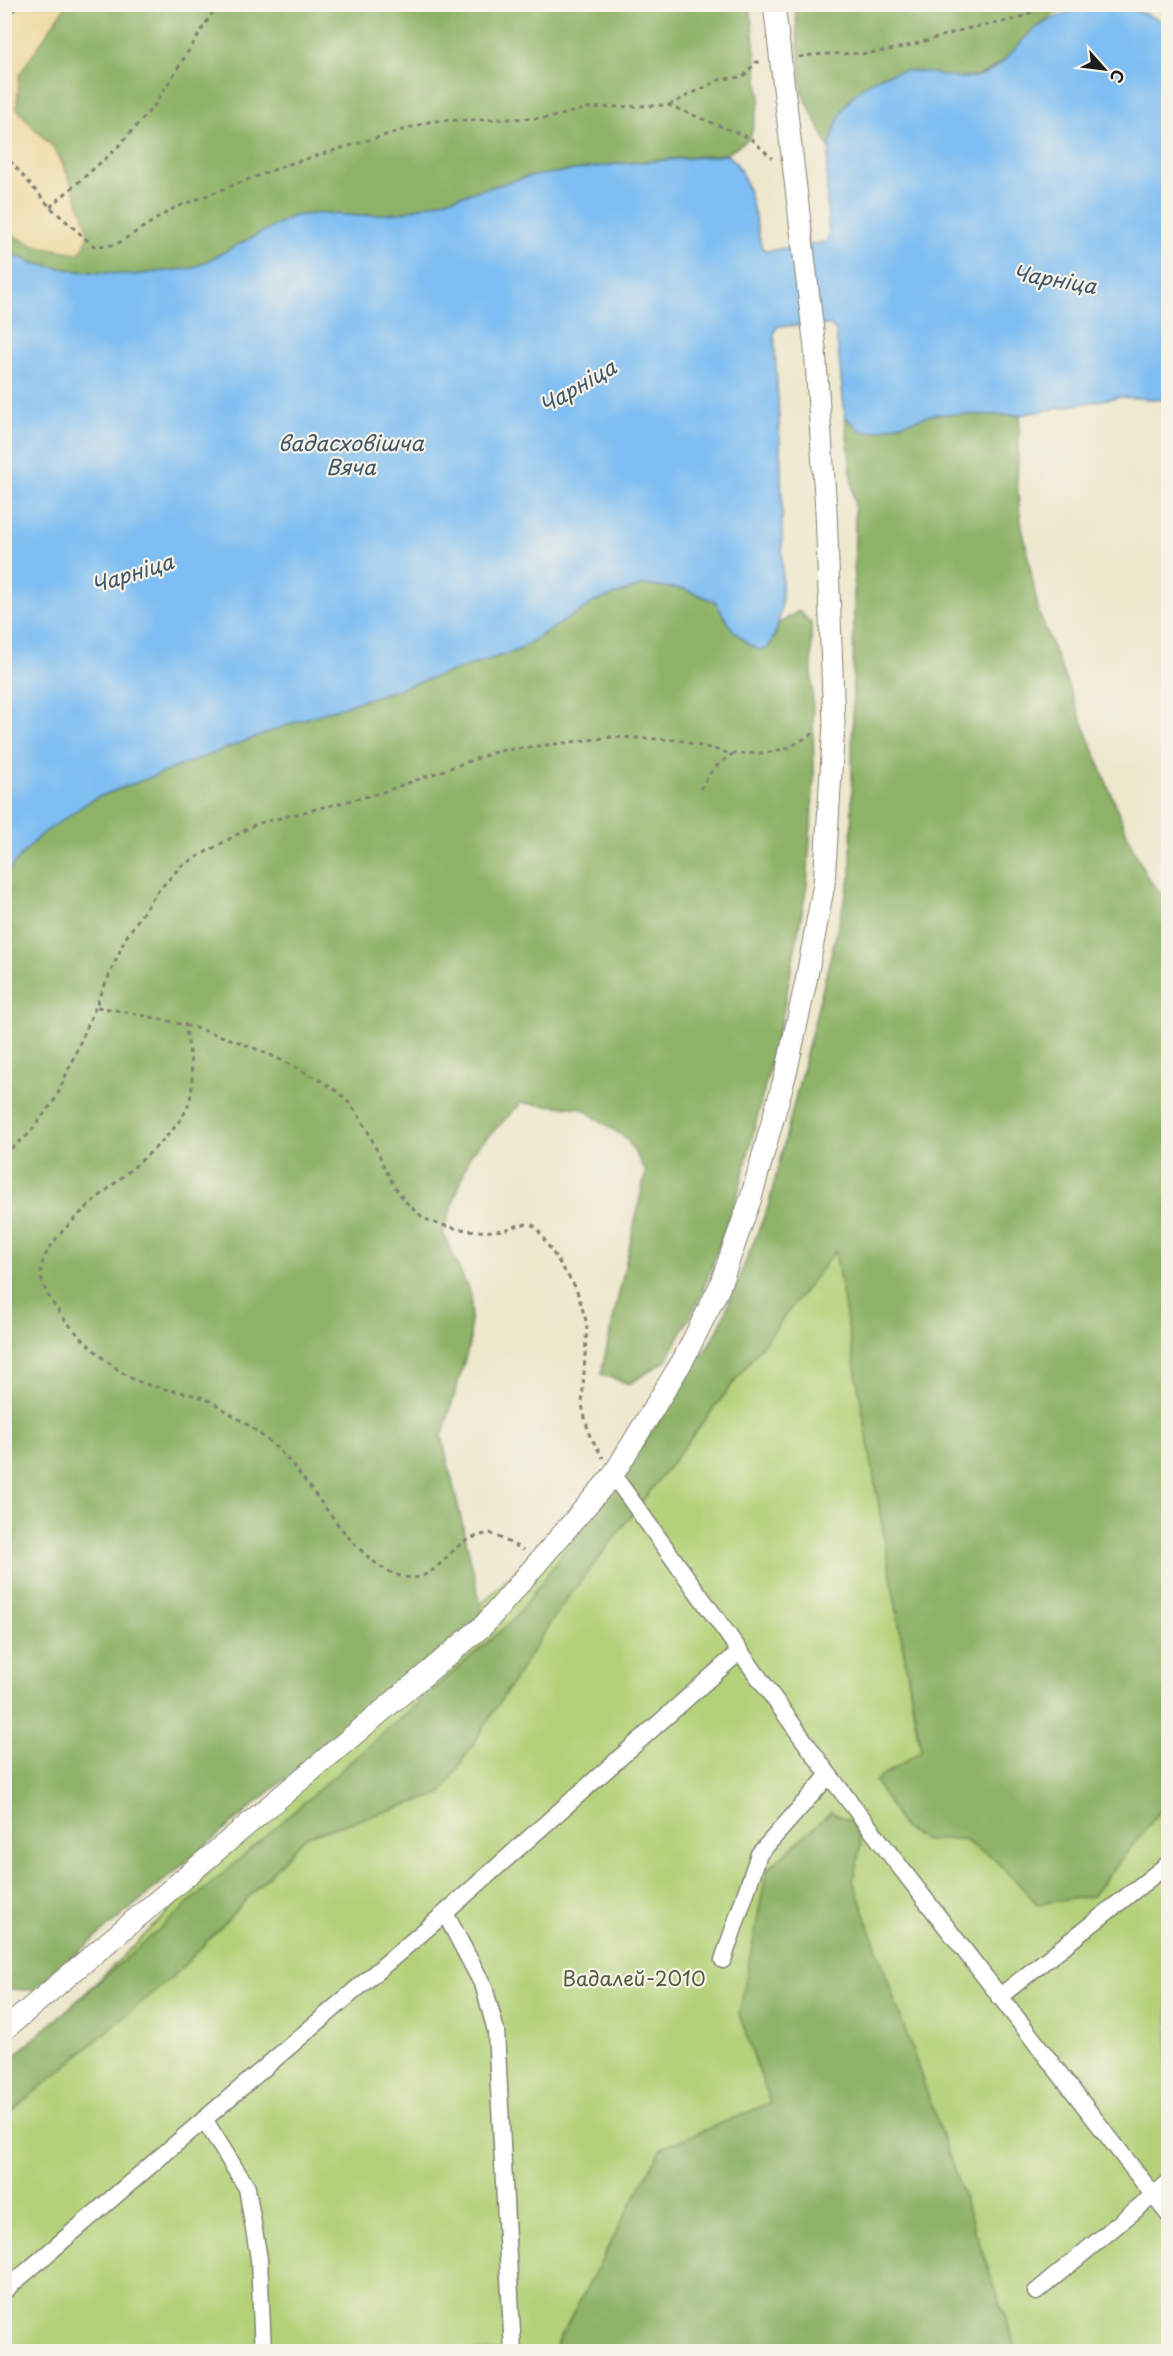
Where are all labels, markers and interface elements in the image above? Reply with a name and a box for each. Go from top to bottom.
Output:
north arrow [1074,39,1134,99]
text: С [1105,66,1132,87]
water label: Чарніца [1011,255,1100,301]
water label: Чарніца [532,349,623,420]
water label: вадасховішча Вяча [278,426,424,482]
water label: Чарніца [87,544,178,600]
park label: Вадалей-2010 [562,1963,706,1993]

